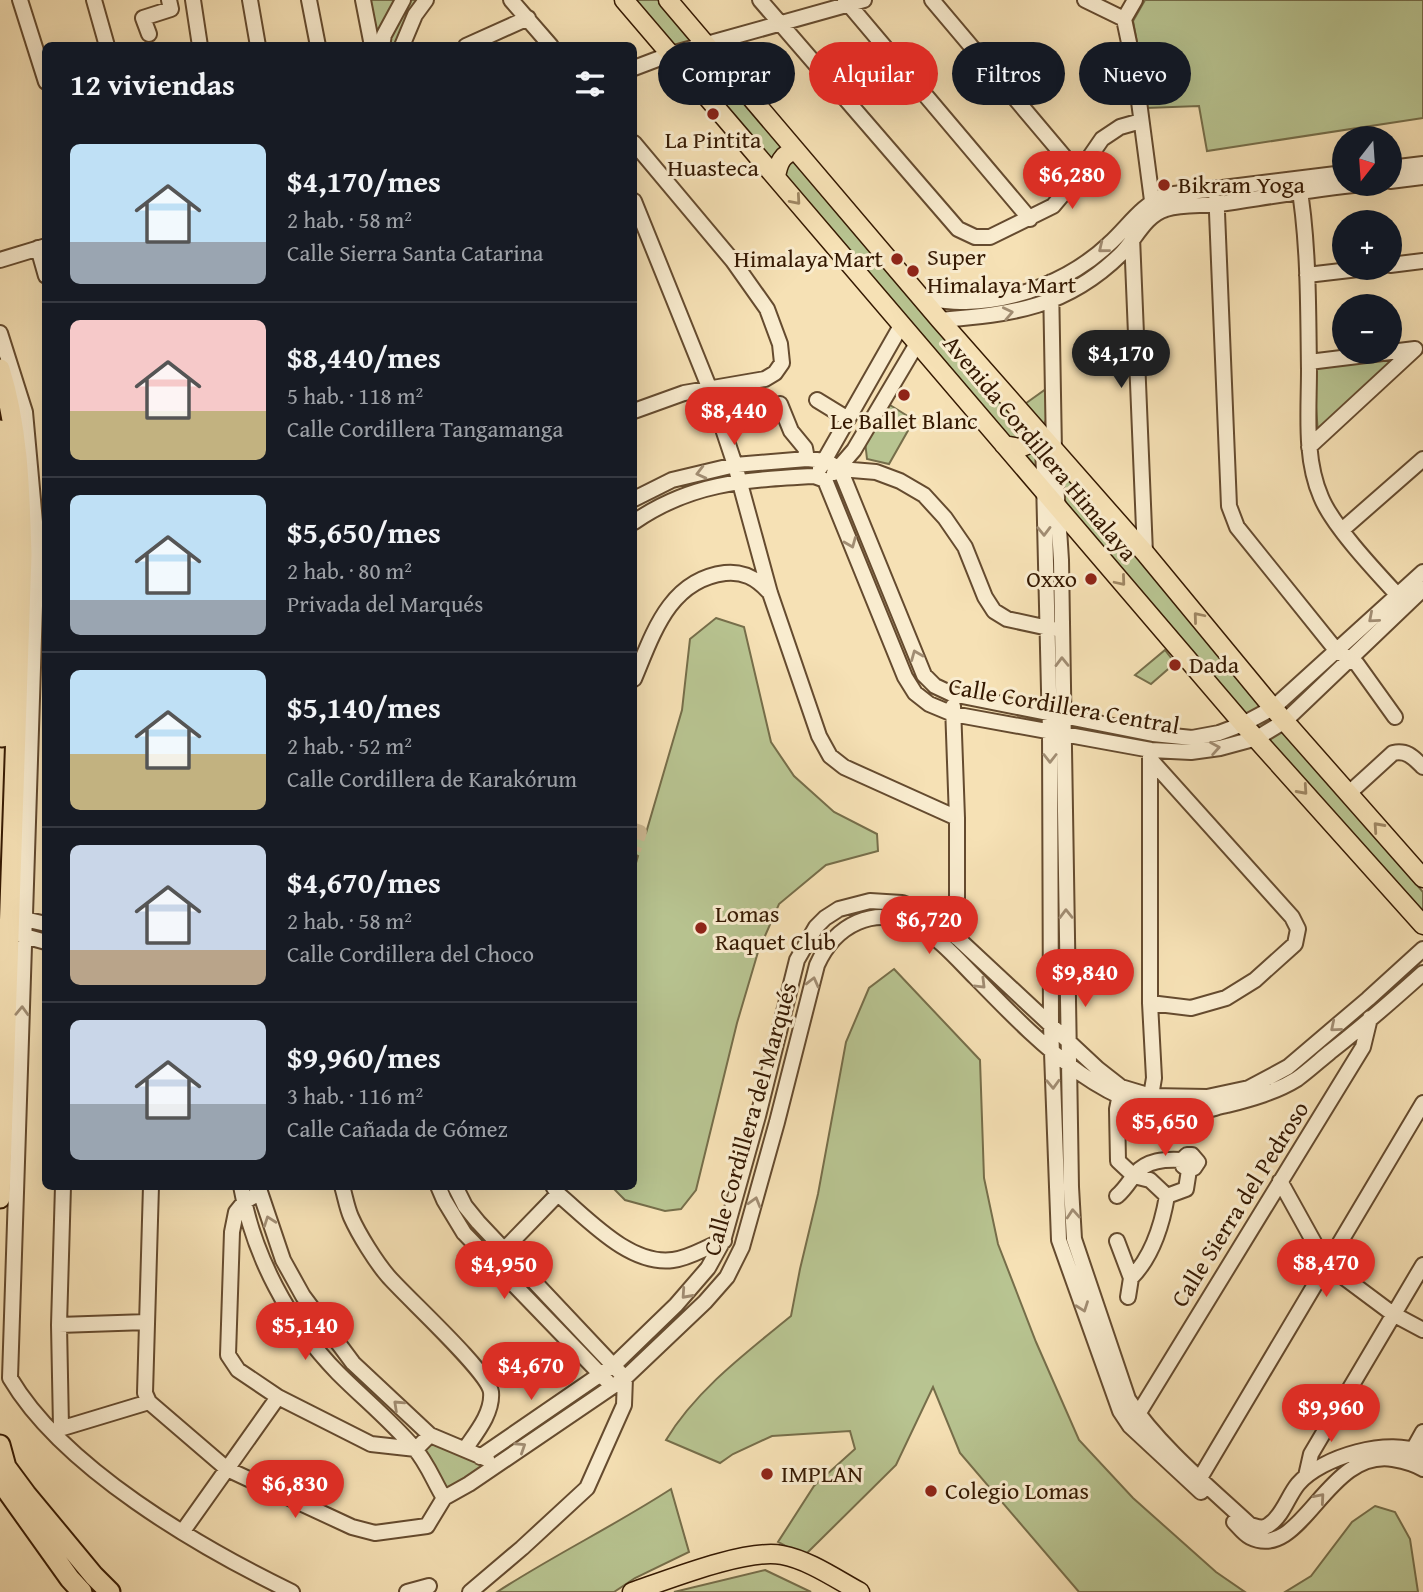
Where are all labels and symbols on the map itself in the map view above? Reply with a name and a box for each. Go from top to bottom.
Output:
marker: La Pintita Huasteca [705,106,721,122]
place label: La Pintita Huasteca [665,122,762,185]
north arrow [1332,126,1402,196]
pin: $6,280 [1015,152,1129,211]
place label: Bikram Yoga [1178,167,1306,202]
marker: Bikram Yoga [1156,177,1172,193]
one-way arrow [788,192,800,205]
place label: Super Himalaya Mart [927,239,1077,302]
one-way arrow [1099,240,1112,252]
place label: Himalaya Mart [734,241,884,276]
marker: Himalaya Mart [889,251,905,267]
marker: Super Himalaya Mart [905,263,921,279]
one-way arrow [1002,306,1014,321]
street label: Avenida Cordillera Himalaya [935,327,1146,569]
pin: $4,170 [1064,330,1178,390]
marker: Le Ballet Blanc [896,387,912,403]
pin: $8,440 [677,388,791,447]
place label: Le Ballet Blanc [830,403,978,438]
one-way arrow [696,465,708,479]
one-way arrow [1036,526,1051,537]
one-way arrow [843,536,857,549]
place label: Oxxo [1026,561,1077,596]
marker: Oxxo [1083,571,1099,587]
one-way arrow [1113,573,1125,586]
one-way arrow [1368,610,1381,622]
one-way arrow [1193,613,1206,625]
place label: Dada [1189,647,1240,682]
one-way arrow [910,650,924,662]
one-way arrow [1054,656,1070,666]
marker: Dada [1167,657,1183,673]
street label: Calle Cordillera Central [946,668,1183,743]
one-way arrow [1209,741,1221,756]
one-way arrow [1042,753,1058,764]
one-way arrow [1294,782,1307,795]
one-way arrow [1374,822,1386,835]
place label: Lomas Raquet Club [715,896,836,959]
pin: $6,720 [872,897,986,956]
one-way arrow [1059,908,1074,919]
marker: Lomas Raquet Club [693,920,709,936]
pin: $9,840 [1028,950,1142,1009]
one-way arrow [805,976,819,988]
one-way arrow [973,976,986,989]
street label: Calle Cordillera del Marqués [694,978,805,1260]
one-way arrow [15,1005,30,1016]
one-way arrow [1331,1019,1344,1031]
one-way arrow [1046,1078,1061,1089]
street label: Calle Sierra del Pedroso [1162,1094,1317,1313]
pin: $5,650 [1108,1098,1222,1158]
one-way arrow [746,1196,761,1208]
one-way arrow [1065,1209,1080,1220]
one-way arrow [263,1216,277,1228]
pin: $8,470 [1269,1240,1383,1299]
pin: $4,950 [447,1242,561,1301]
one-way arrow [682,1286,694,1299]
one-way arrow [1075,1300,1089,1312]
pin: $5,140 [248,1302,362,1362]
pin: $4,670 [474,1342,588,1402]
pin: $9,960 [1274,1384,1388,1444]
one-way arrow [393,1401,406,1414]
one-way arrow [514,1442,527,1455]
place label: IMPLAN [781,1456,863,1491]
pin: $6,830 [238,1460,352,1520]
marker: IMPLAN [759,1466,775,1482]
place label: Colegio Lomas [945,1473,1089,1508]
marker: Colegio Lomas [923,1483,939,1499]
one-way arrow [1312,1493,1324,1506]

